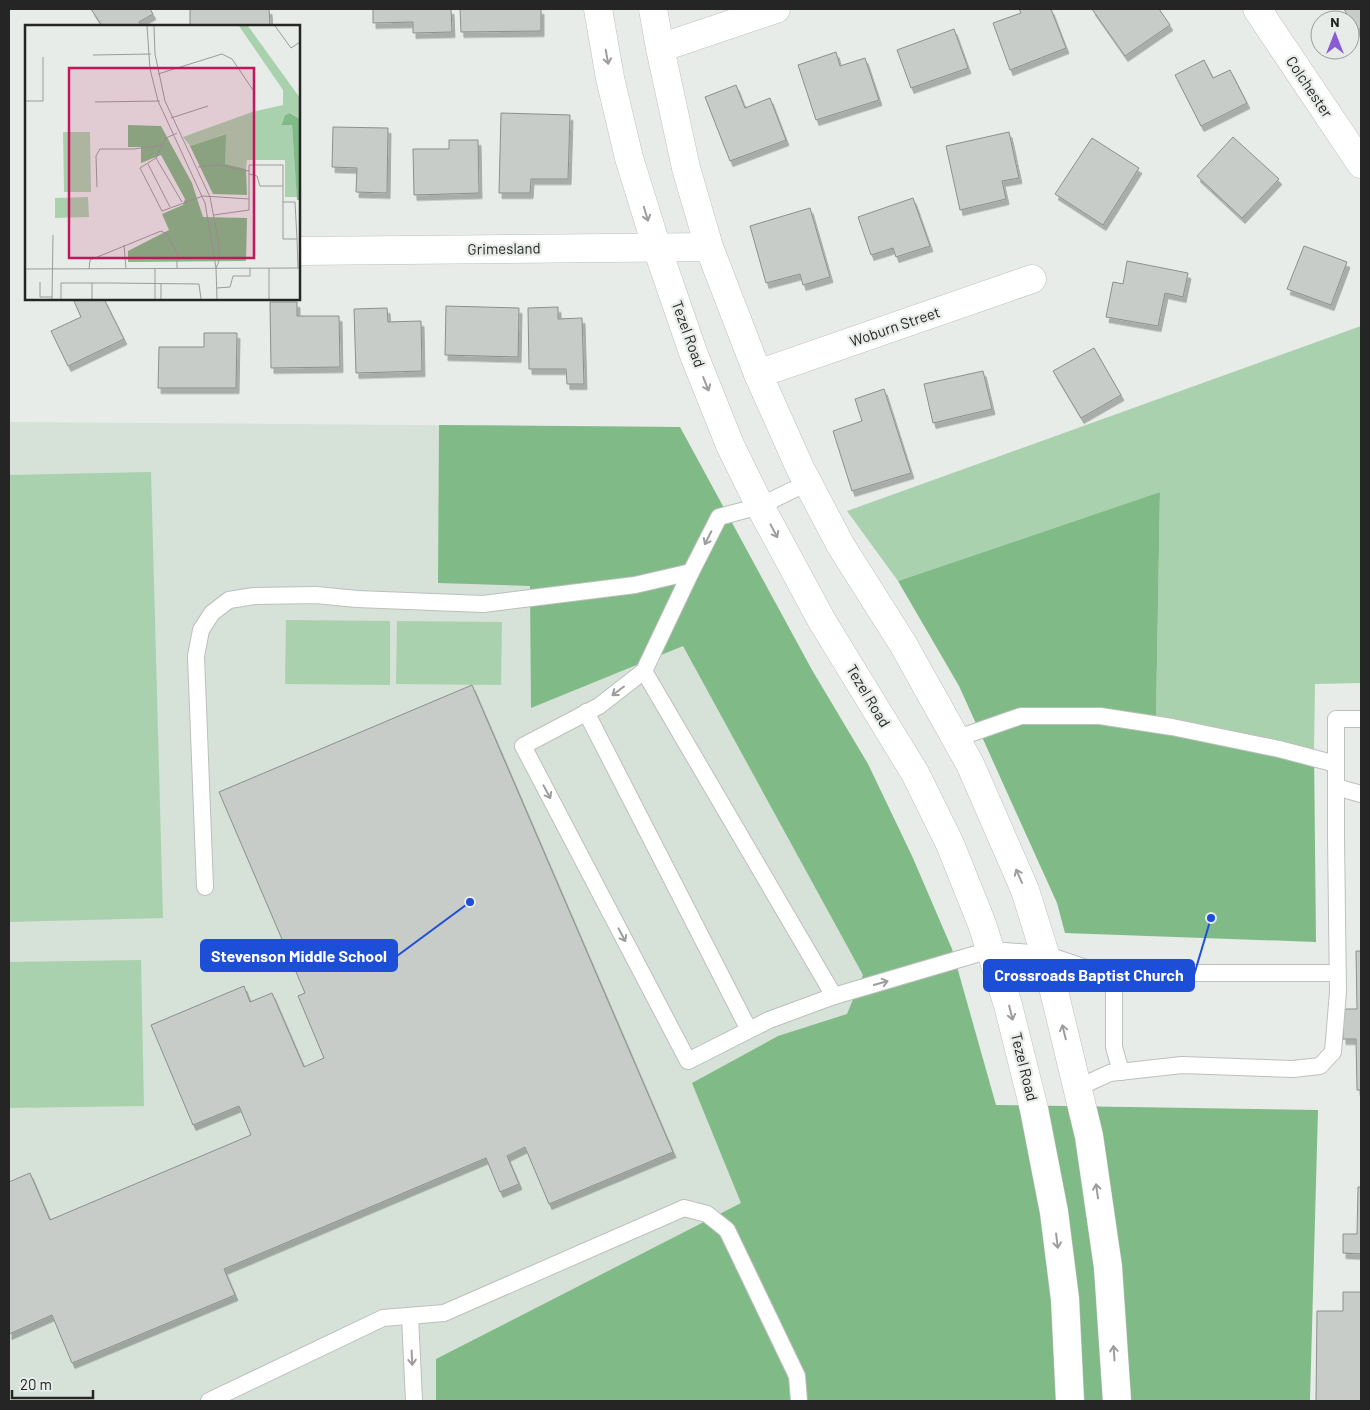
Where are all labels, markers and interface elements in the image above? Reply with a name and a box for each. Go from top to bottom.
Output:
north arrow [1310,10,1360,60]
text: N [1330,13,1340,30]
inset map [25,25,300,300]
one-way arrow [602,48,612,64]
street label: Colchester [1283,52,1337,121]
one-way arrow [642,206,652,222]
street label: Grimesland [467,238,541,258]
street label: Tezel Road [669,298,709,370]
street label: Woburn Street [847,302,942,350]
one-way arrow [702,376,711,391]
one-way arrow [769,524,779,539]
one-way arrow [703,530,712,545]
street label: Tezel Road [843,661,895,730]
one-way arrow [612,685,625,696]
one-way arrow [542,784,552,799]
one-way arrow [1014,869,1024,884]
one-way arrow [617,928,627,943]
callout: Stevenson Middle School [201,940,397,971]
text: Stevenson Middle School [211,946,387,965]
callout: Crossroads Baptist Church [984,960,1194,991]
text: Crossroads Baptist Church [994,965,1184,984]
one-way arrow [872,977,888,987]
one-way arrow [1006,1005,1016,1021]
one-way arrow [1059,1025,1068,1041]
street label: Tezel Road [1008,1031,1042,1103]
one-way arrow [1092,1183,1102,1199]
one-way arrow [1052,1232,1062,1248]
one-way arrow [1109,1345,1118,1361]
one-way arrow [408,1350,417,1366]
scale bar [12,1368,94,1400]
text: 20 m [20,1375,52,1393]

